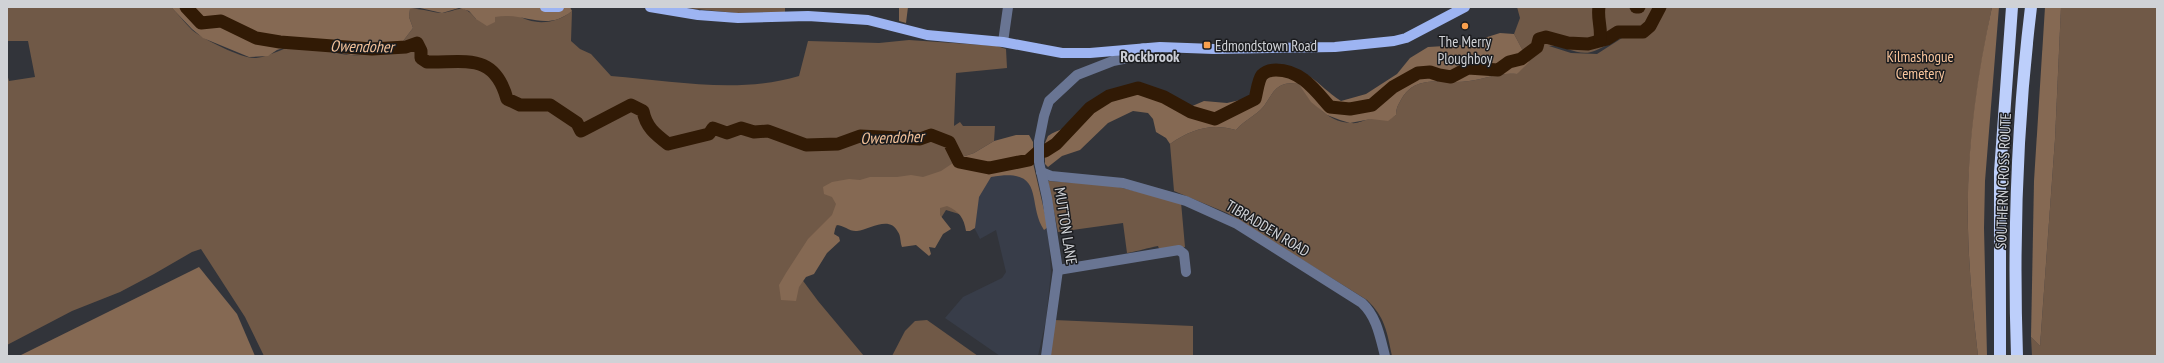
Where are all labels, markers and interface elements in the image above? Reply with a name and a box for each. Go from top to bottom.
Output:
marker: The Merry Ploughboy [1460,21,1470,31]
place label: The Merry Ploughboy [1438,32,1493,68]
water label: Owendoher [330,35,397,57]
place label: Edmondstown Road [1215,36,1317,55]
marker: Edmondstown Road [1202,40,1212,50]
district label: Rockbrook [1120,46,1180,66]
park label: Kilmashogue Cemetery [1886,47,1954,83]
street label: SOUTHERN CROSS ROUTE [1991,113,2015,249]
water label: Owendoher [860,126,927,148]
street label: MUTTON LANE [1051,186,1081,266]
street label: TIBRADDEN ROAD [1223,196,1313,260]

